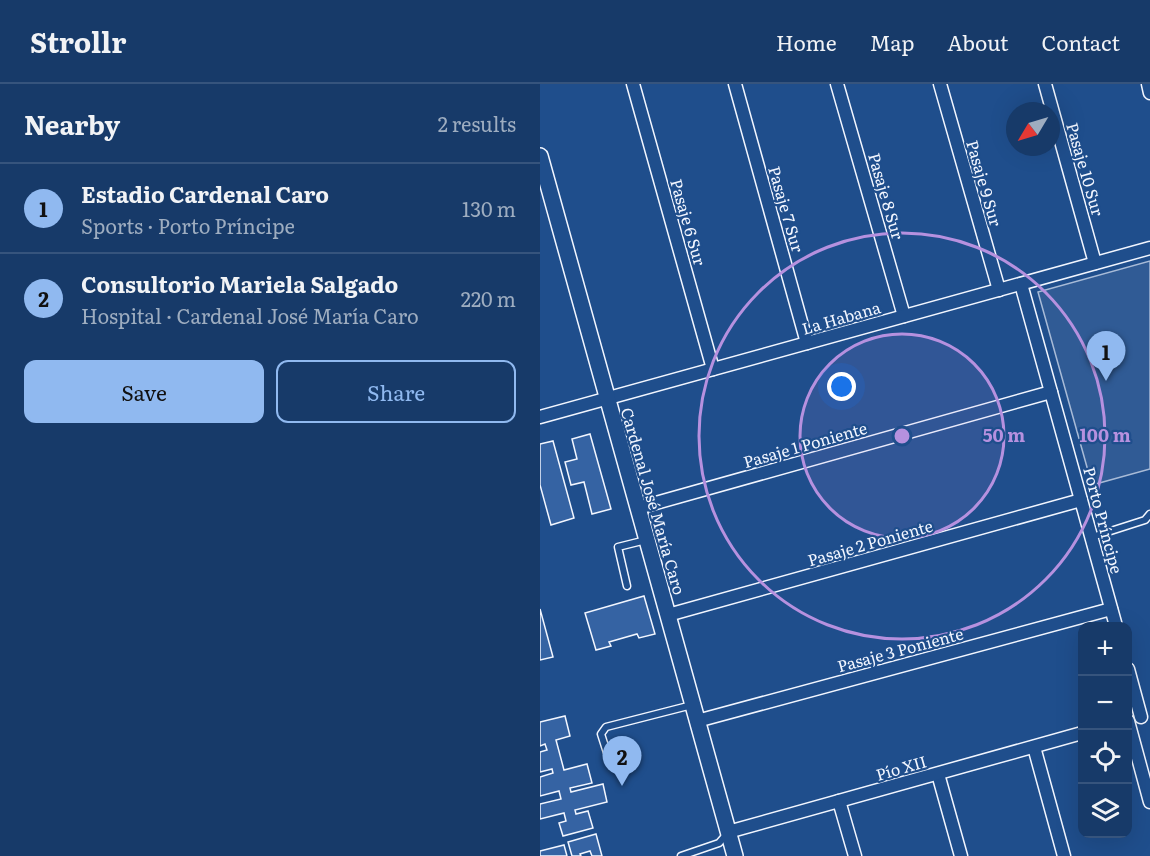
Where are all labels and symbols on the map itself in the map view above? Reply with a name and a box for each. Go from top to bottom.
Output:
north arrow [1006,102,1060,156]
street label: Pasaje 10 Sur [1061,119,1111,219]
street label: Pasaje 9 Sur [961,137,1009,229]
street label: Pasaje 8 Sur [863,150,911,243]
street label: Pasaje 7 Sur [763,163,811,255]
street label: Pasaje 6 Sur [665,176,713,269]
street label: La Habana [799,294,884,340]
pin: 1 [1086,332,1126,381]
your location [827,372,856,401]
street label: Cardenal José María Caro [616,405,692,597]
street label: Pasaje 1 Poniente [740,415,870,473]
text: 50 m [983,421,1025,448]
text: 100 m [1079,421,1131,448]
centre of rings [892,426,912,446]
street label: Porto Príncipe [1078,464,1130,576]
street label: Pasaje 2 Poniente [805,513,935,571]
street label: Pasaje 3 Poniente [834,621,966,677]
pin: 2 [602,736,641,786]
street label: Pío XII [873,748,929,786]

